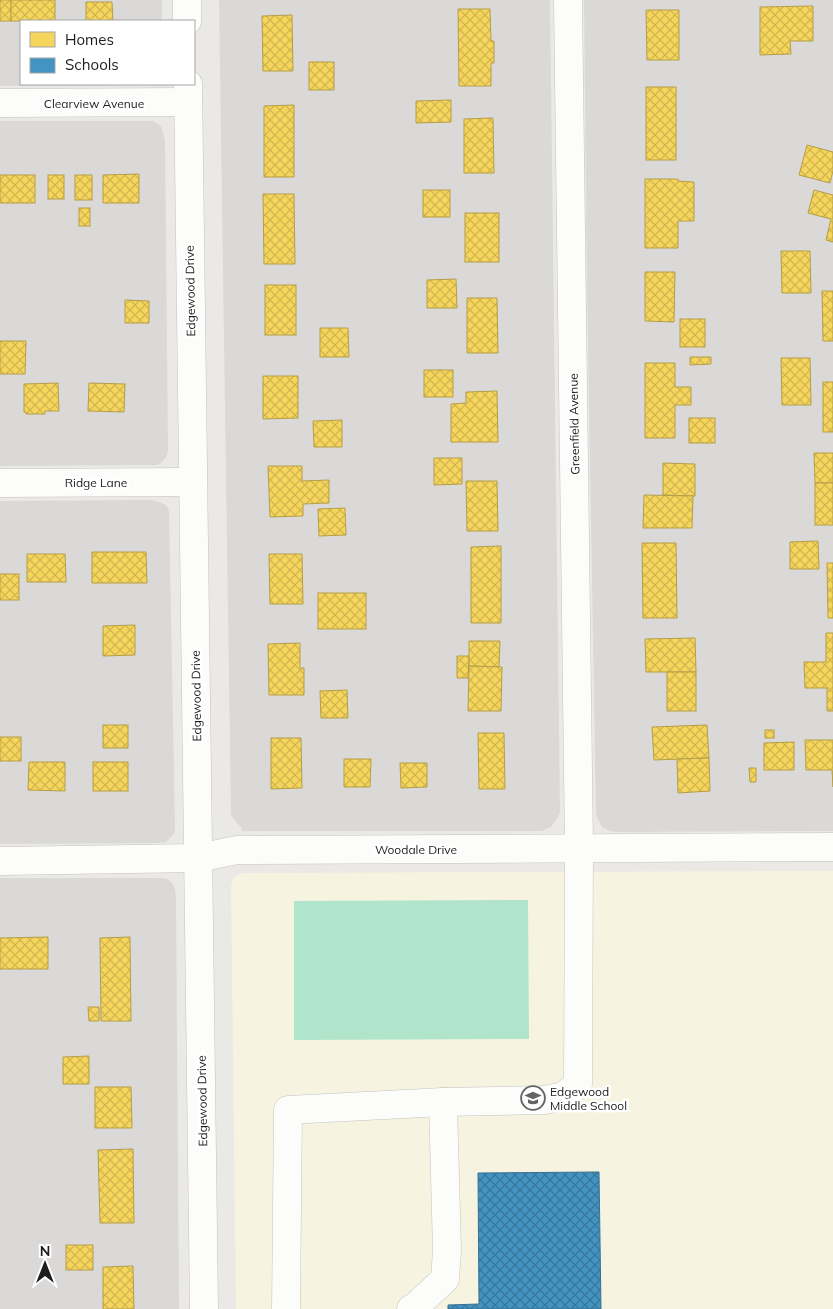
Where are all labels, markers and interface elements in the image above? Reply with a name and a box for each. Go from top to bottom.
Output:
legend [20,20,195,85]
text: Homes [65,30,114,49]
text: Schools [65,55,119,74]
street label: Clearview Avenue [44,96,144,111]
street label: Edgewood Drive [182,245,198,337]
street label: Greenfield Avenue [566,373,582,475]
street label: Ridge Lane [65,475,127,490]
street label: Edgewood Drive [188,650,204,742]
street label: Woodale Drive [375,842,457,857]
street label: Edgewood Drive [194,1055,210,1147]
place label: Edgewood Middle School [550,1084,627,1113]
school or university icon: Edgewood Middle School [520,1085,546,1111]
north arrow [20,1239,70,1289]
text: N [40,1242,50,1260]

